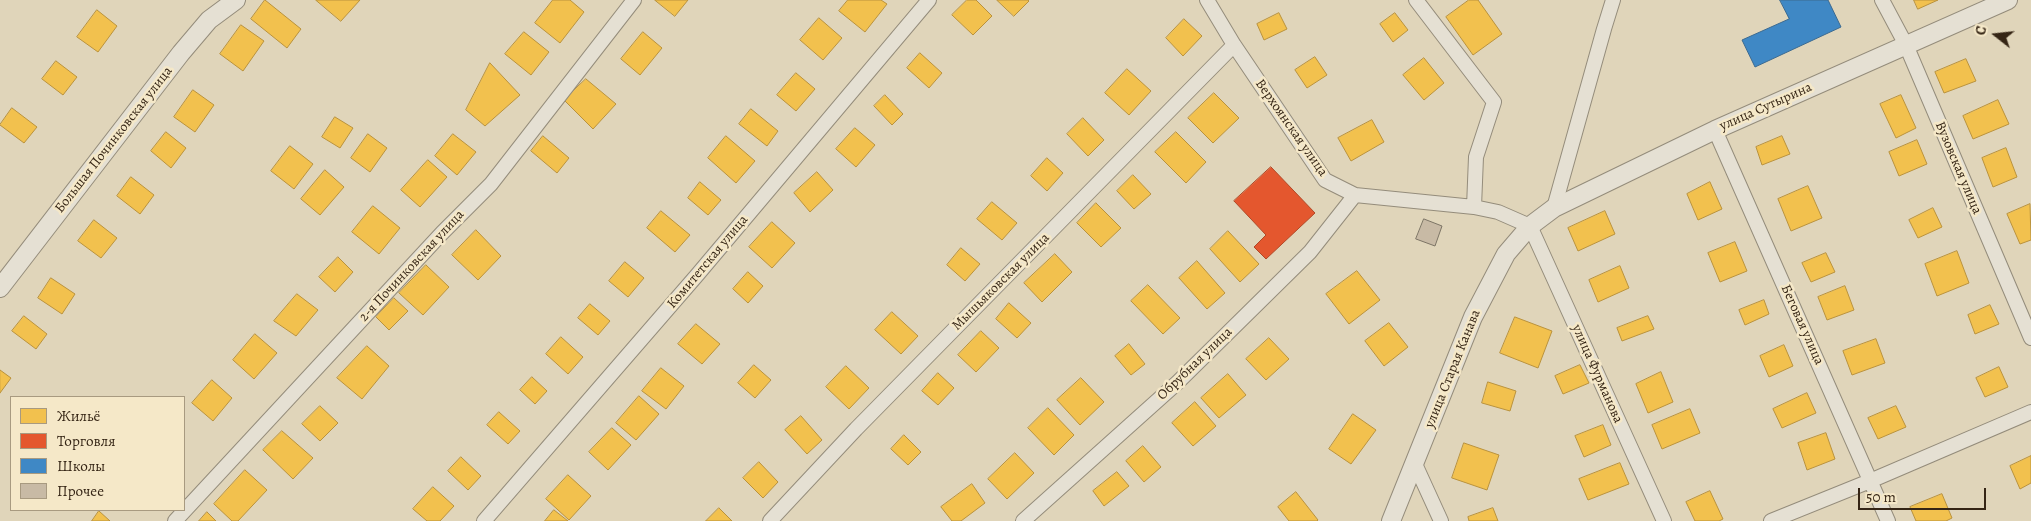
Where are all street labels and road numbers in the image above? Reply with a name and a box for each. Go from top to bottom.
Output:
street label: Большая Починковская улица [52,63,176,217]
street label: Верхоянская улица [1251,76,1331,180]
street label: улица Сутырина [1717,79,1815,135]
street label: Вузовская улица [1931,119,1985,217]
street label: 2-я Починковская улица [356,207,468,325]
street label: Комитетская улица [664,212,752,312]
street label: Мышьяковская улица [949,230,1053,334]
street label: Беговая улица [1777,282,1827,368]
street label: улица Старая Канава [1422,307,1484,431]
street label: улица Фурманова [1568,322,1626,426]
street label: Обрубная улица [1154,324,1236,404]

